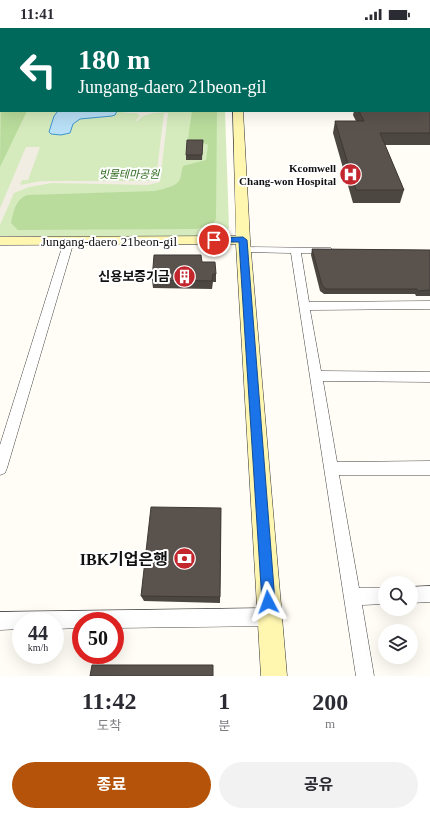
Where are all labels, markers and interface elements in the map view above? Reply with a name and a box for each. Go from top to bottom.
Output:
text: 11:41 [20,6,54,22]
icon: left [12,44,64,96]
text: 180 m [78,44,150,75]
text: Jungang-daero 21beon-gil [78,77,266,97]
hospital icon: Kcomwell Chang-won Hospital [338,161,364,187]
place label: Kcomwell Chang-won Hospital [239,162,336,187]
park label: 빗물테마공원 [99,168,160,180]
pin [197,223,231,257]
icon: arrive [203,229,225,251]
street label: Jungang-daero 21beon-gil [41,234,177,249]
building icon: 신용보증기금 [172,263,198,289]
place label: 신용보증기금 [98,269,170,284]
bank icon: IBK기업은행 [171,546,197,572]
place label: IBK기업은행 [80,551,168,568]
map controls [378,576,418,664]
button: search [378,576,418,616]
position arrow [247,581,289,623]
speed limit sign: 50 [72,612,124,664]
text: 44 [28,622,48,644]
button: layers [378,624,418,664]
text: km/h [28,642,48,653]
text: 11:42 [82,688,137,714]
text: 1 [218,688,230,714]
text: 200 [312,689,348,715]
text: m [325,716,335,731]
text: 도착 [97,718,121,733]
text: 분 [218,718,230,733]
button: 종료 [12,762,211,808]
button: 공유 [219,762,418,808]

